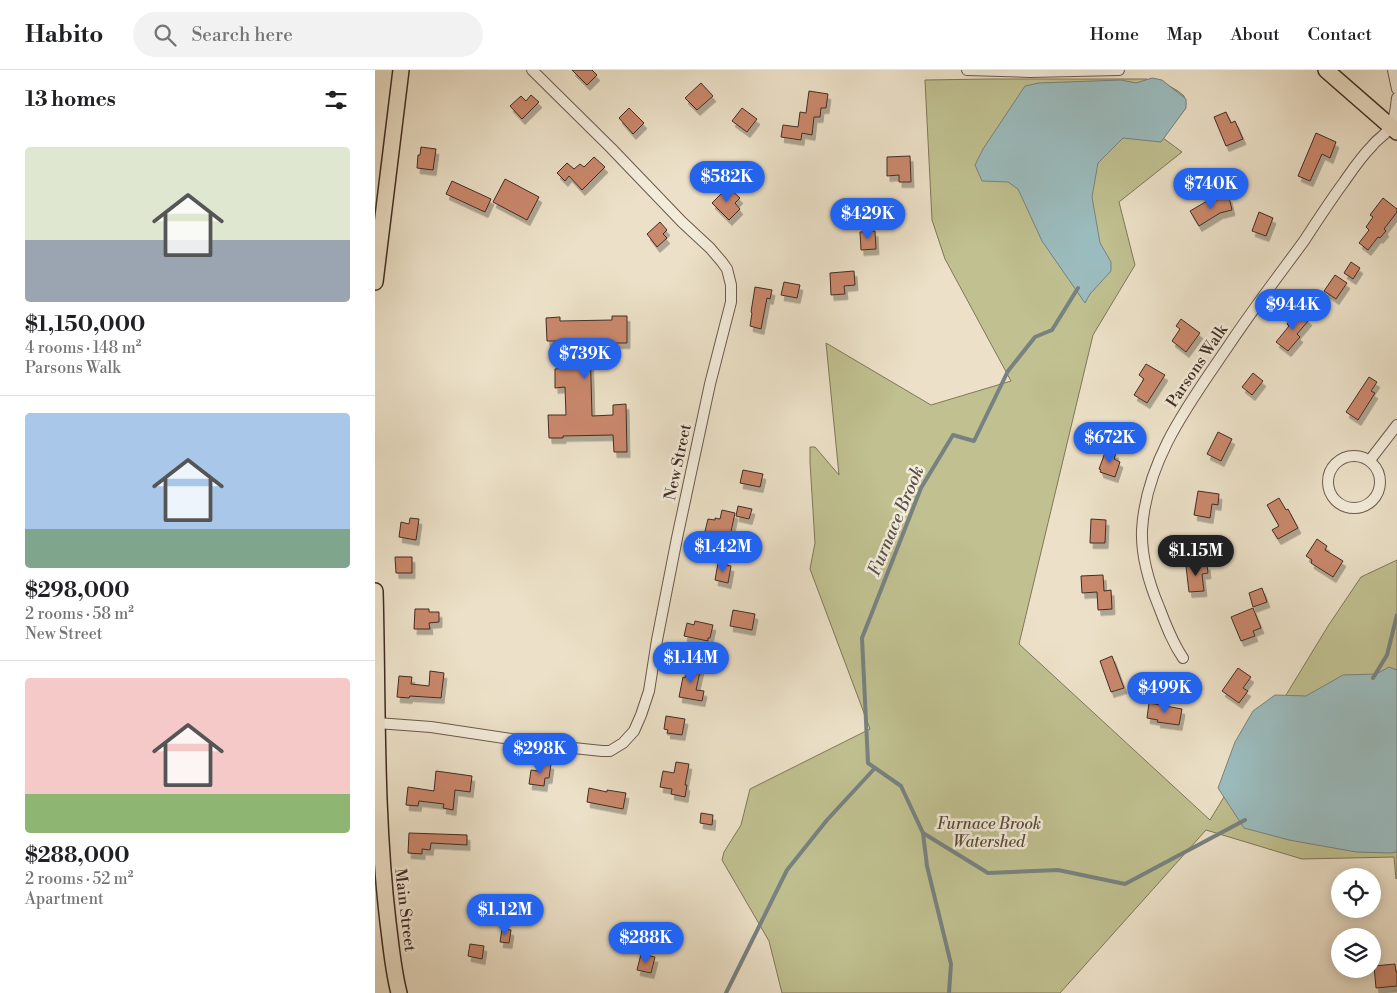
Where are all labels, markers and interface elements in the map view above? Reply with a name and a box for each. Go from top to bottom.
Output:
search box [133,12,483,57]
text: Habito [25,20,103,50]
icon: search [151,21,179,49]
text: Search here [191,23,293,47]
text: Home [1090,23,1139,46]
text: Map [1167,23,1203,46]
text: About [1231,23,1280,46]
text: Contact [1308,23,1372,46]
icon: filters [322,86,350,114]
text: 13 homes [25,87,116,113]
pin: $582K [692,160,762,203]
text: $582K [701,167,753,187]
pin: $740K [1176,168,1246,210]
text: $740K [1184,174,1238,194]
icon: home [143,180,233,270]
pin: $429K [833,198,903,240]
text: $429K [841,204,895,224]
pin: $944K [1258,288,1328,331]
text: $944K [1266,295,1320,315]
text: $1,150,000 [25,312,145,338]
street label: Parsons Walk [1162,319,1233,411]
text: 4 rooms · 148 m² [25,338,141,358]
pin: $739K [550,338,620,380]
text: $739K [559,344,611,364]
text: Parsons Walk [25,358,121,378]
street label: New Street [660,422,696,502]
pin: $672K [1075,422,1145,464]
text: $672K [1085,428,1135,448]
icon: home [143,445,233,535]
water label: Furnace Brook [862,463,930,579]
pin: $1.42M [682,530,764,573]
pin: $1.15M [1155,534,1237,577]
text: $1.42M [694,537,752,557]
text: $1.15M [1169,541,1223,561]
text: $298,000 [25,578,129,604]
text: 2 rooms · 58 m² [25,604,134,624]
text: New Street [25,624,103,644]
pin: $1.14M [650,642,732,684]
text: $1.14M [664,648,718,668]
pin: $499K [1130,672,1200,714]
text: $499K [1138,678,1192,698]
icon: home [143,710,233,800]
pin: $298K [505,732,575,775]
text: $298K [514,739,566,759]
park label: Furnace Brook Watershed [937,814,1041,852]
text: $288,000 [25,843,130,869]
street label: Main Street [390,867,420,953]
map controls [1331,868,1381,978]
button: locate [1331,868,1381,918]
text: 2 rooms · 52 m² [25,869,133,889]
text: Apartment [25,889,104,909]
pin: $1.12M [464,894,546,936]
text: $1.12M [478,900,532,920]
pin: $288K [611,922,681,964]
text: $288K [620,928,672,948]
button: layers [1331,928,1381,978]

